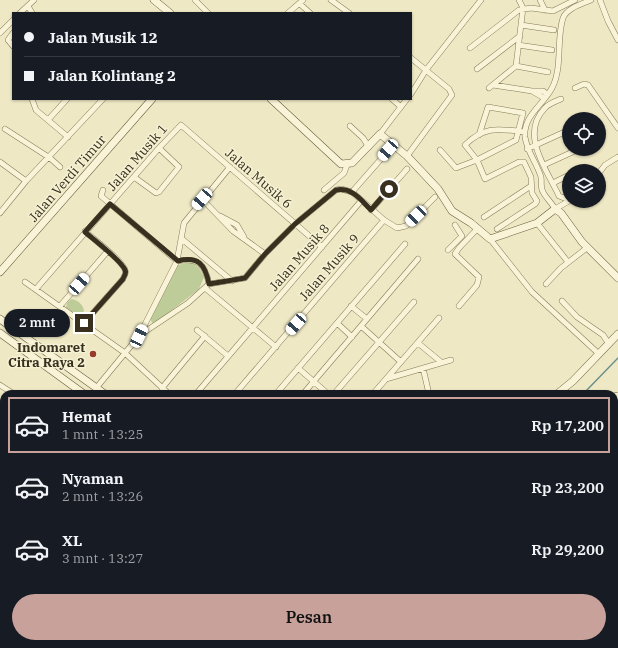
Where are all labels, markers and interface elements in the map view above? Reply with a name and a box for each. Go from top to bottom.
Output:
text: Jalan Musik 12 [48,28,158,47]
text: Jalan Kolintang 2 [48,66,176,85]
map controls [562,112,606,208]
button: locate [562,112,606,156]
street label: Jalan Musik 1 [104,120,171,194]
street label: Jalan Verdi Timur [25,131,110,225]
car [376,137,400,163]
street label: Jalan Musik 6 [222,145,296,212]
button: layers [562,164,606,208]
route start [380,180,398,198]
car [190,186,214,212]
car [403,203,429,229]
street label: Jalan Musik 8 [266,220,333,294]
street label: Jalan Musik 9 [296,230,363,304]
car [67,271,91,297]
callout: 2 mnt [4,309,70,337]
car [284,311,308,337]
text: 2 mnt [19,314,55,331]
route end [75,314,93,332]
car [128,323,150,349]
place label: Indomaret Citra Raya 2 [8,339,85,371]
marker: Indomaret Citra Raya 2 [88,349,98,359]
icon: car [14,407,50,443]
text: Hemat [62,407,111,426]
text: Rp 17,200 [531,416,604,435]
text: 1 mnt · 13:25 [62,426,143,443]
icon: car [14,469,50,505]
text: Nyaman [62,469,124,488]
text: Rp 23,200 [531,478,604,497]
text: 2 mnt · 13:26 [62,488,143,505]
icon: car [14,531,50,567]
text: XL [62,531,82,550]
text: Rp 29,200 [531,540,604,559]
text: 3 mnt · 13:27 [62,550,143,567]
button: Pesan [12,594,606,640]

